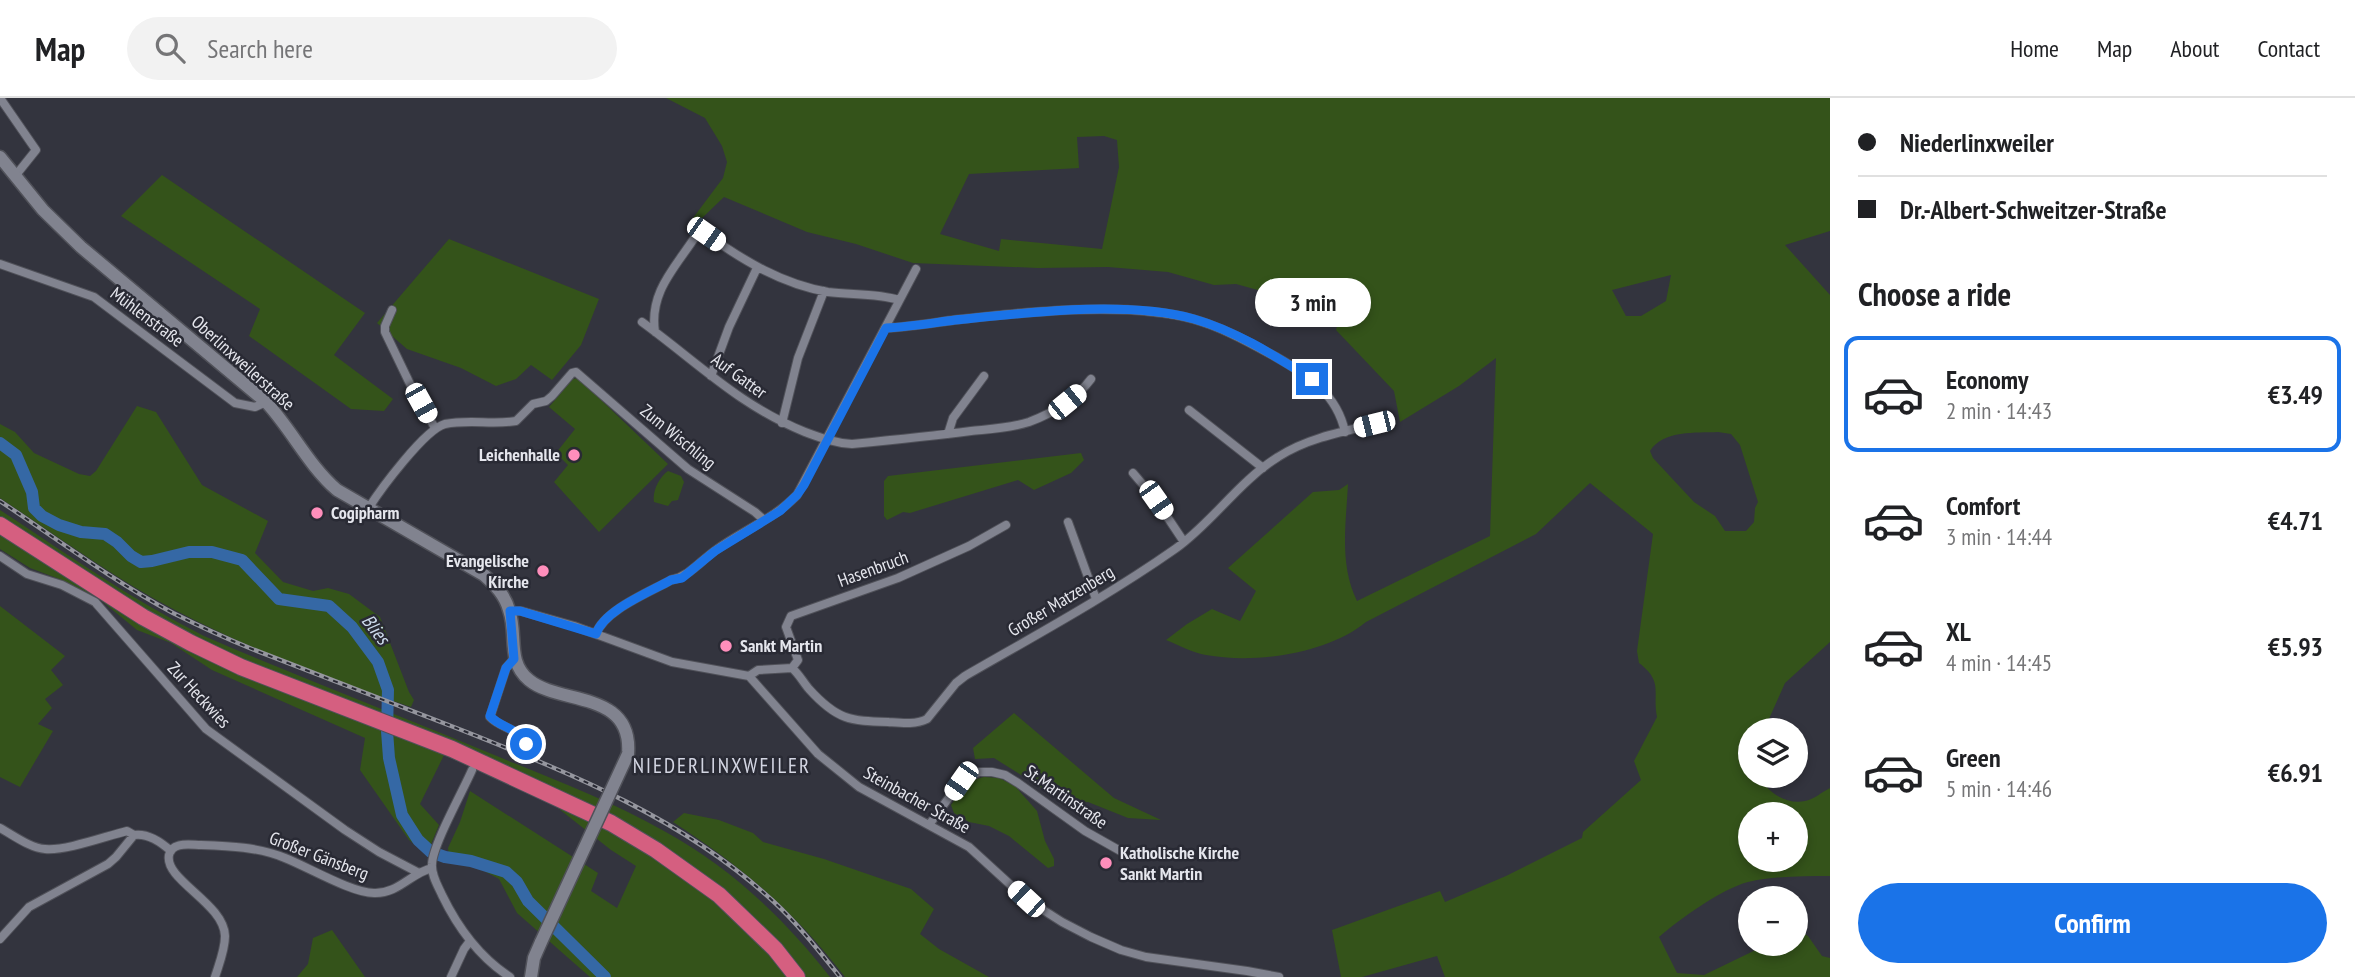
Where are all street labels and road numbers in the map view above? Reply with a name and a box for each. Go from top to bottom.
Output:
street label: Mühlenstraße [106,282,189,352]
street label: Oberlinxweilerstraße [187,310,300,415]
street label: Auf Gatter [707,348,772,403]
street label: Zum Wischling [636,399,721,474]
street label: Hasenbruch [835,545,911,592]
street label: Großer Matzenberg [1004,560,1118,641]
street label: Zur Heckwies [163,657,236,733]
street label: St.Martinstraße [1020,760,1112,834]
street label: Steinbacher Straße [860,761,975,838]
street label: Großer Gänsberg [266,826,372,885]

